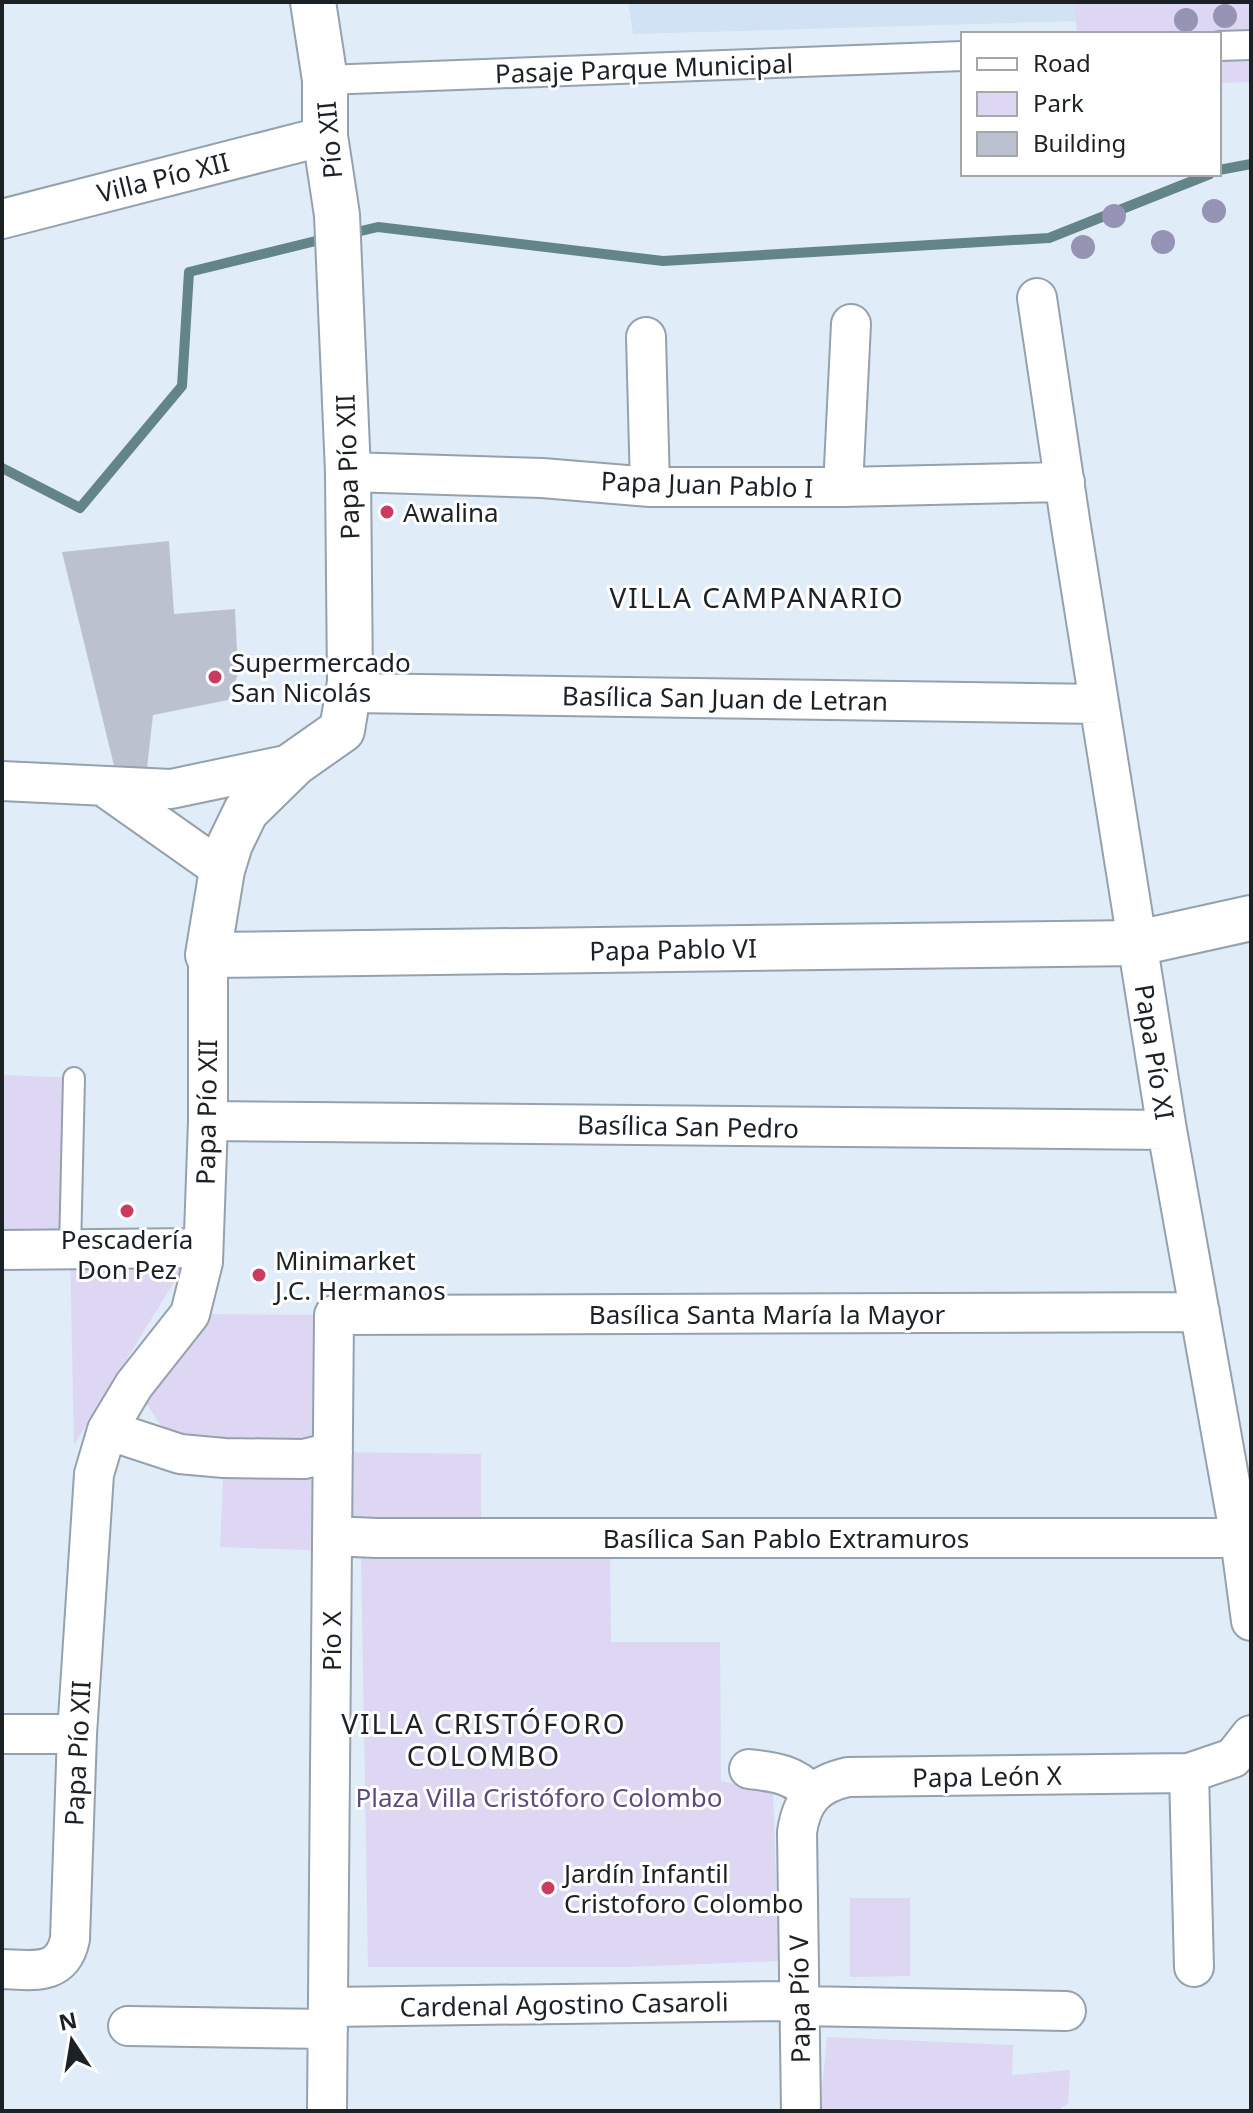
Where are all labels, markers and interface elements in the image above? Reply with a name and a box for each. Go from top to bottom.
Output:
legend [961,32,1221,176]
street label: Pasaje Parque Municipal [494,45,794,91]
text: Road [1033,46,1091,79]
text: Park [1033,86,1084,119]
street label: Pío XII [308,100,350,180]
text: Building [1033,126,1126,159]
street label: Villa Pío XII [93,143,233,211]
street label: Papa Pío XII [326,394,368,540]
street label: Papa Juan Pablo I [600,462,814,506]
place label: Awalina [403,494,499,530]
marker: Awalina [378,503,396,521]
district label: VILLA CAMPANARIO [609,578,905,616]
place label: Supermercado San Nicolás [231,644,411,710]
marker: Supermercado San Nicolás [206,668,224,686]
street label: Basílica San Juan de Letran [562,677,888,719]
street label: Papa Pablo VI [589,930,757,968]
street label: Papa Pío XI [1127,982,1183,1122]
street label: Papa Pío XII [187,1039,225,1185]
street label: Basílica San Pedro [577,1106,799,1146]
marker: Pescadería Don Pez [118,1202,136,1220]
place label: Pescadería Don Pez [61,1221,193,1287]
place label: Minimarket J.C. Hermanos [272,1242,446,1308]
marker: Minimarket J.C. Hermanos [250,1266,268,1284]
street label: Basílica Santa María la Mayor [589,1296,945,1332]
street label: Basílica San Pablo Extramuros [603,1520,969,1556]
street label: Pío X [313,1610,349,1671]
street label: Papa Pío XII [55,1679,99,1827]
district label: VILLA CRISTÓFORO COLOMBO [341,1704,627,1774]
street label: Papa León X [912,1757,1063,1795]
park label: Plaza Villa Cristóforo Colombo [355,1779,723,1815]
place label: Jardín Infantil Cristoforo Colombo [561,1855,803,1921]
marker: Jardín Infantil Cristoforo Colombo [539,1879,557,1897]
street label: Papa Pío V [780,1934,818,2063]
street label: Cardenal Agostino Casaroli [399,1983,729,2025]
north arrow [32,2001,112,2081]
text: N [56,2004,80,2037]

